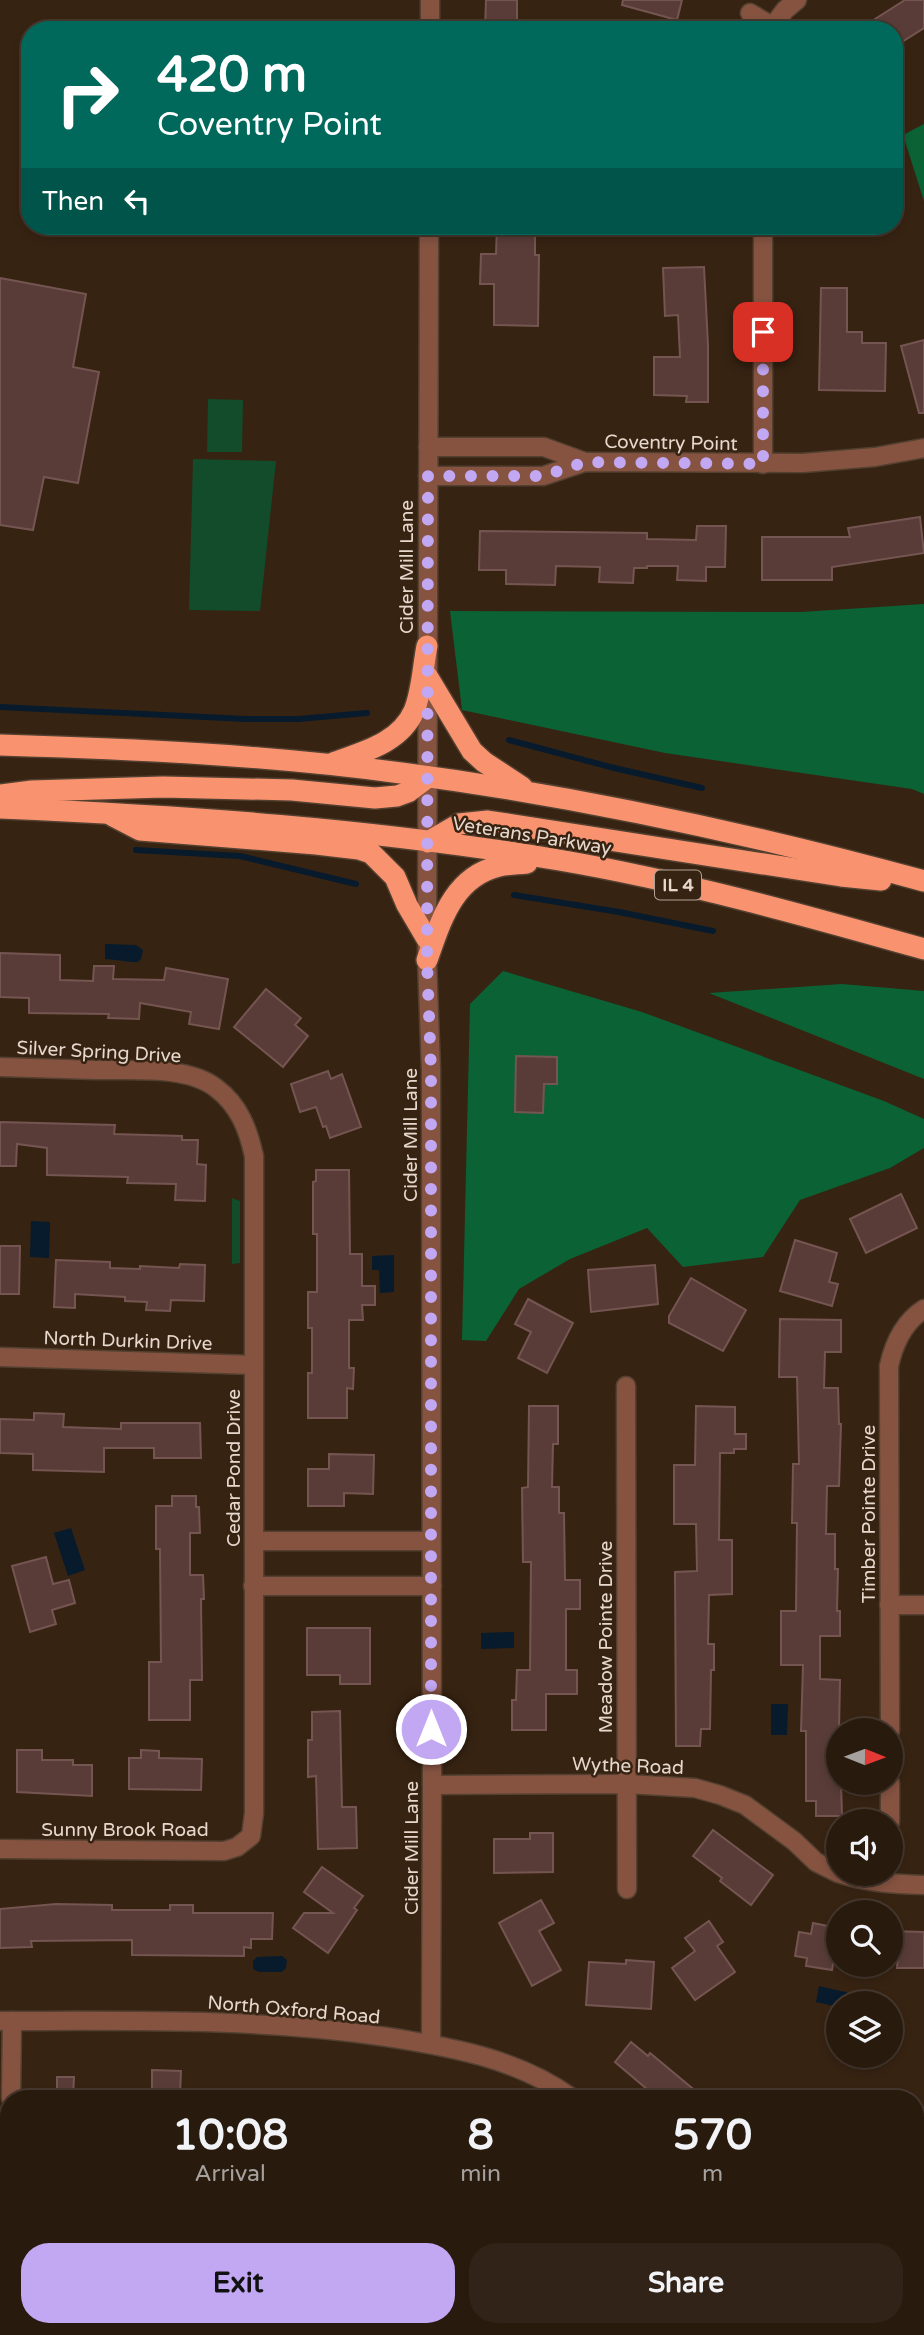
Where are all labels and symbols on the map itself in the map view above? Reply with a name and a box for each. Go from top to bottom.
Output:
pin [733,302,793,362]
street label: Coventry Point [604,431,738,455]
street label: Cider Mill Lane [396,500,418,634]
street label: Veterans Parkway [451,813,613,859]
road number: IL 4 [655,870,701,900]
street label: Silver Spring Drive [16,1037,182,1067]
street label: Cider Mill Lane [400,1068,422,1202]
street label: North Durkin Drive [43,1327,213,1355]
street label: Cedar Pond Drive [223,1389,245,1547]
street label: Timber Pointe Drive [858,1425,880,1603]
street label: Meadow Pointe Drive [595,1541,617,1733]
position arrow [394,1692,468,1766]
north arrow [826,1718,903,1796]
street label: Wythe Road [572,1753,684,1779]
street label: Cider Mill Lane [401,1781,423,1915]
street label: Sunny Brook Road [41,1819,209,1841]
street label: North Oxford Road [207,1991,381,2029]

